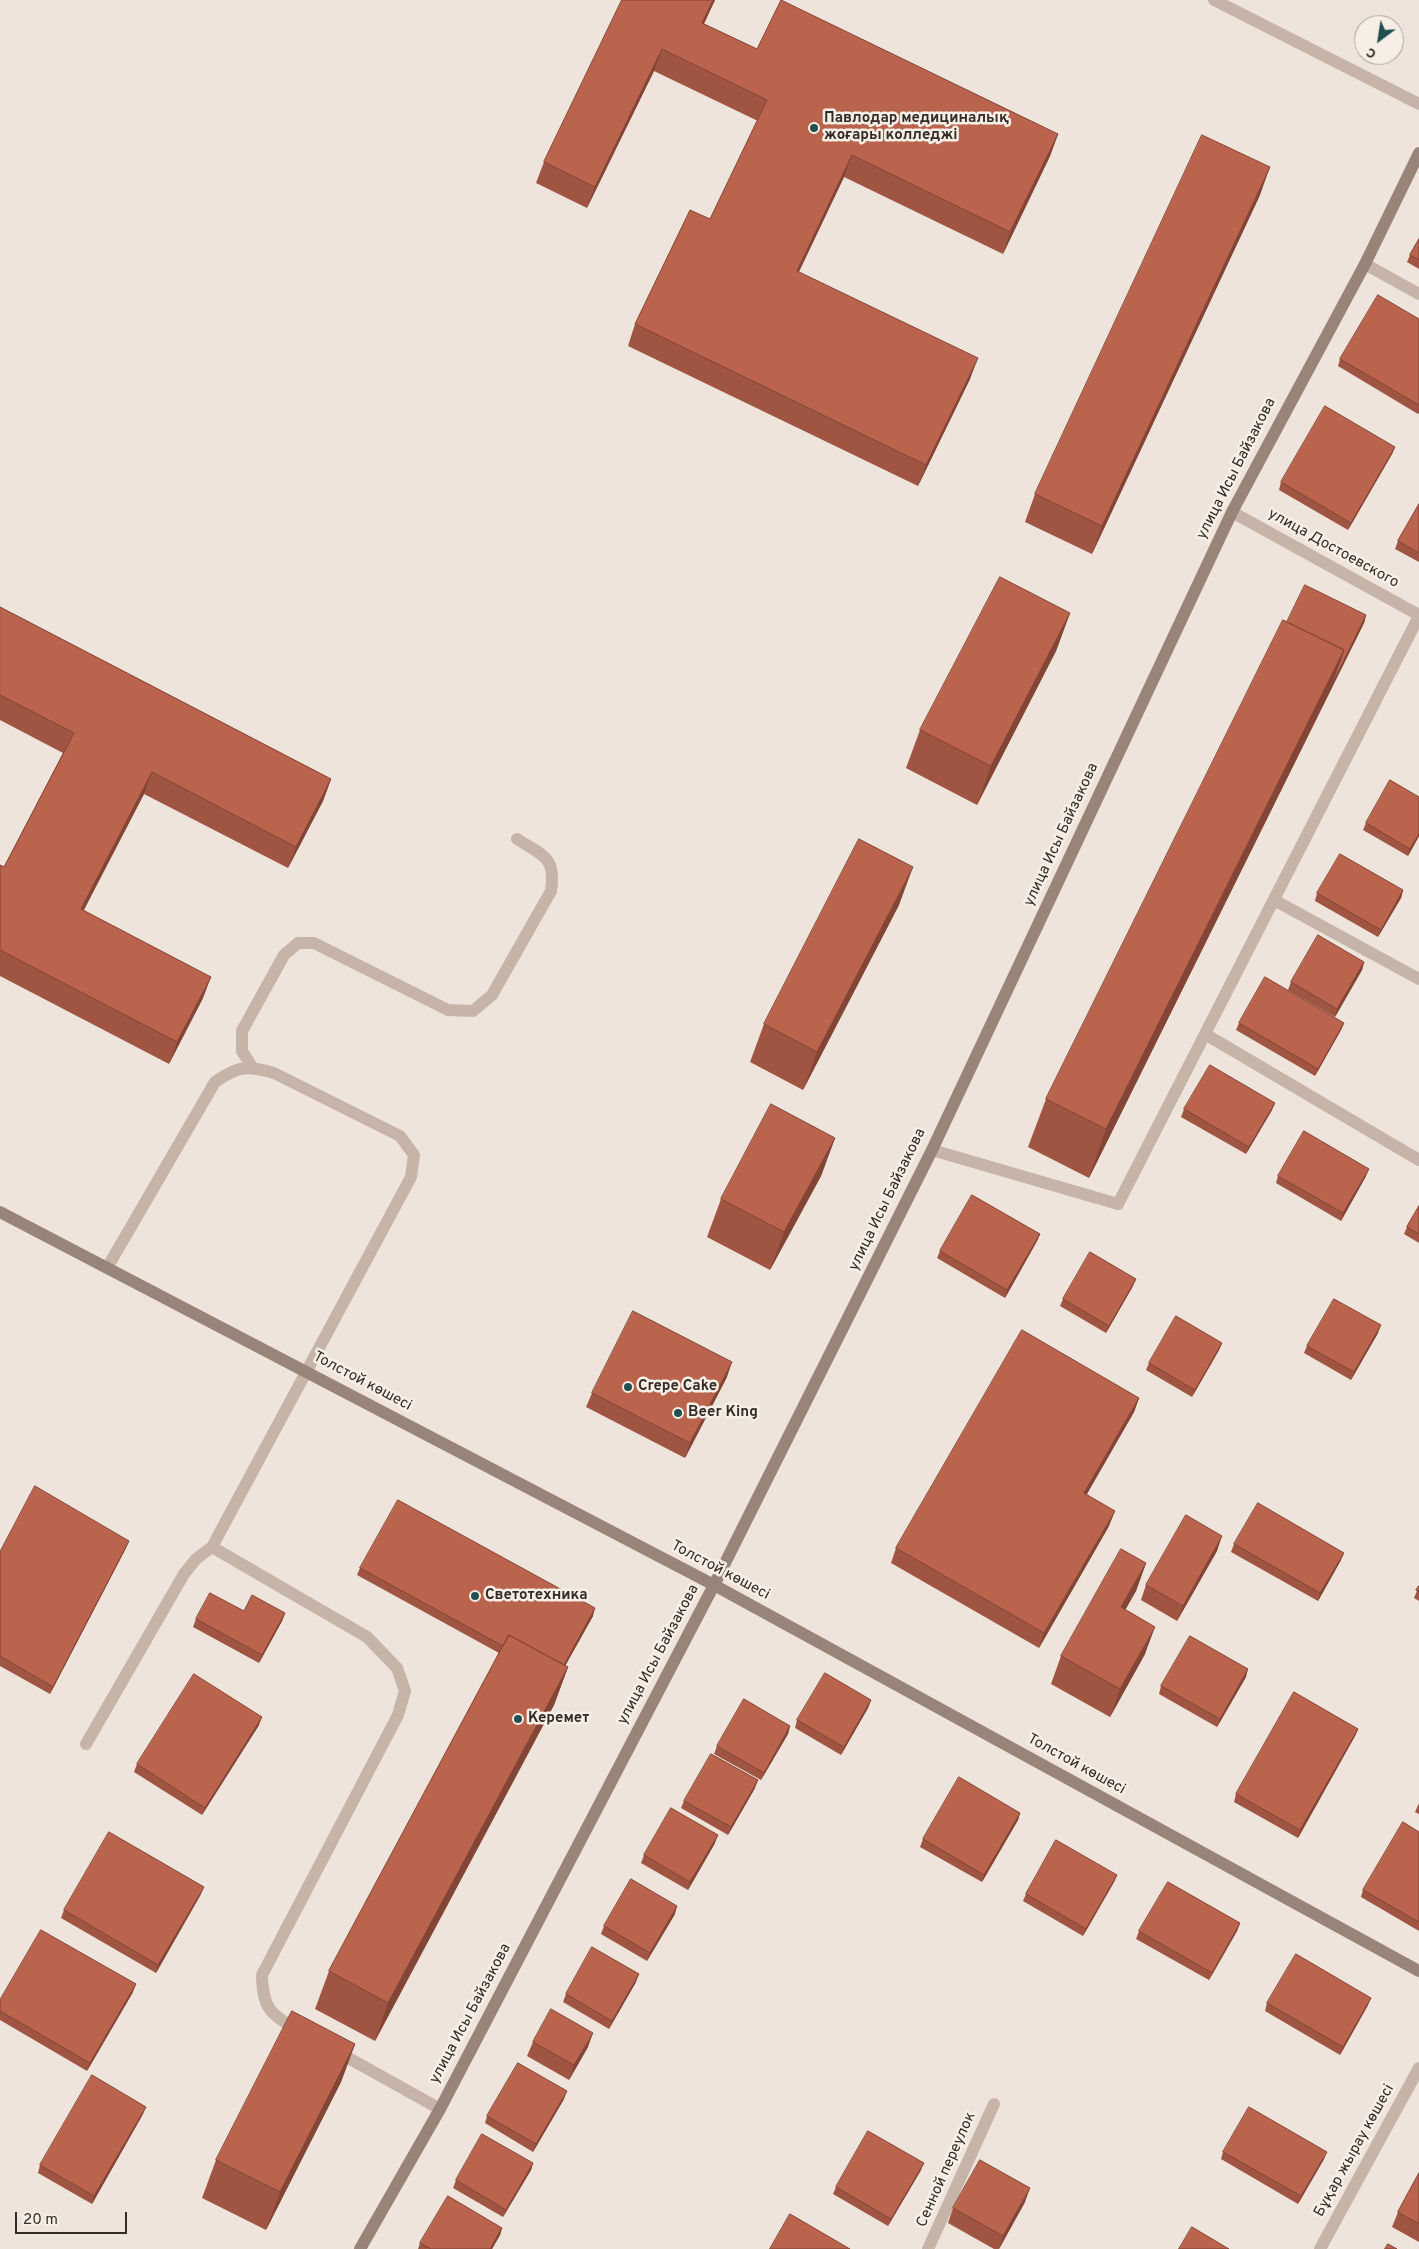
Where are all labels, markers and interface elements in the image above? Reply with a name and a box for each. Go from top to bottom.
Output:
north arrow [1354,15,1404,65]
text: С [1363,43,1380,62]
place label: Павлодар медициналық жоғары колледжі [824,110,1009,145]
marker: Павлодар медициналық жоғары колледжі [808,122,820,134]
street label: улица Исы Байзакова [1194,395,1280,543]
street label: улица Достоевского [1264,506,1402,592]
street label: улица Исы Байзакова [1021,760,1103,910]
street label: улица Исы Байзакова [846,1126,930,1274]
street label: Толстой көшесі [310,1348,414,1416]
place label: Crepe Cake [638,1378,717,1396]
marker: Crepe Cake [622,1381,634,1393]
place label: Beer King [688,1404,758,1422]
marker: Beer King [672,1407,684,1419]
street label: Толстой көшесі [668,1537,772,1605]
street label: улица Исы Байзакова [614,1582,704,1728]
place label: Светотехника [485,1587,588,1605]
marker: Светотехника [469,1590,481,1602]
place label: Керемет [528,1710,589,1728]
marker: Керемет [512,1713,524,1725]
street label: Толстой көшесі [1024,1731,1128,1799]
street label: улица Исы Байзакова [426,1941,516,2087]
street label: Бұқар жырау көшесі [1311,2082,1399,2220]
street label: Сенной переулок [914,2110,980,2230]
scale bar [18,2202,130,2234]
text: 20 m [23,2211,58,2230]

